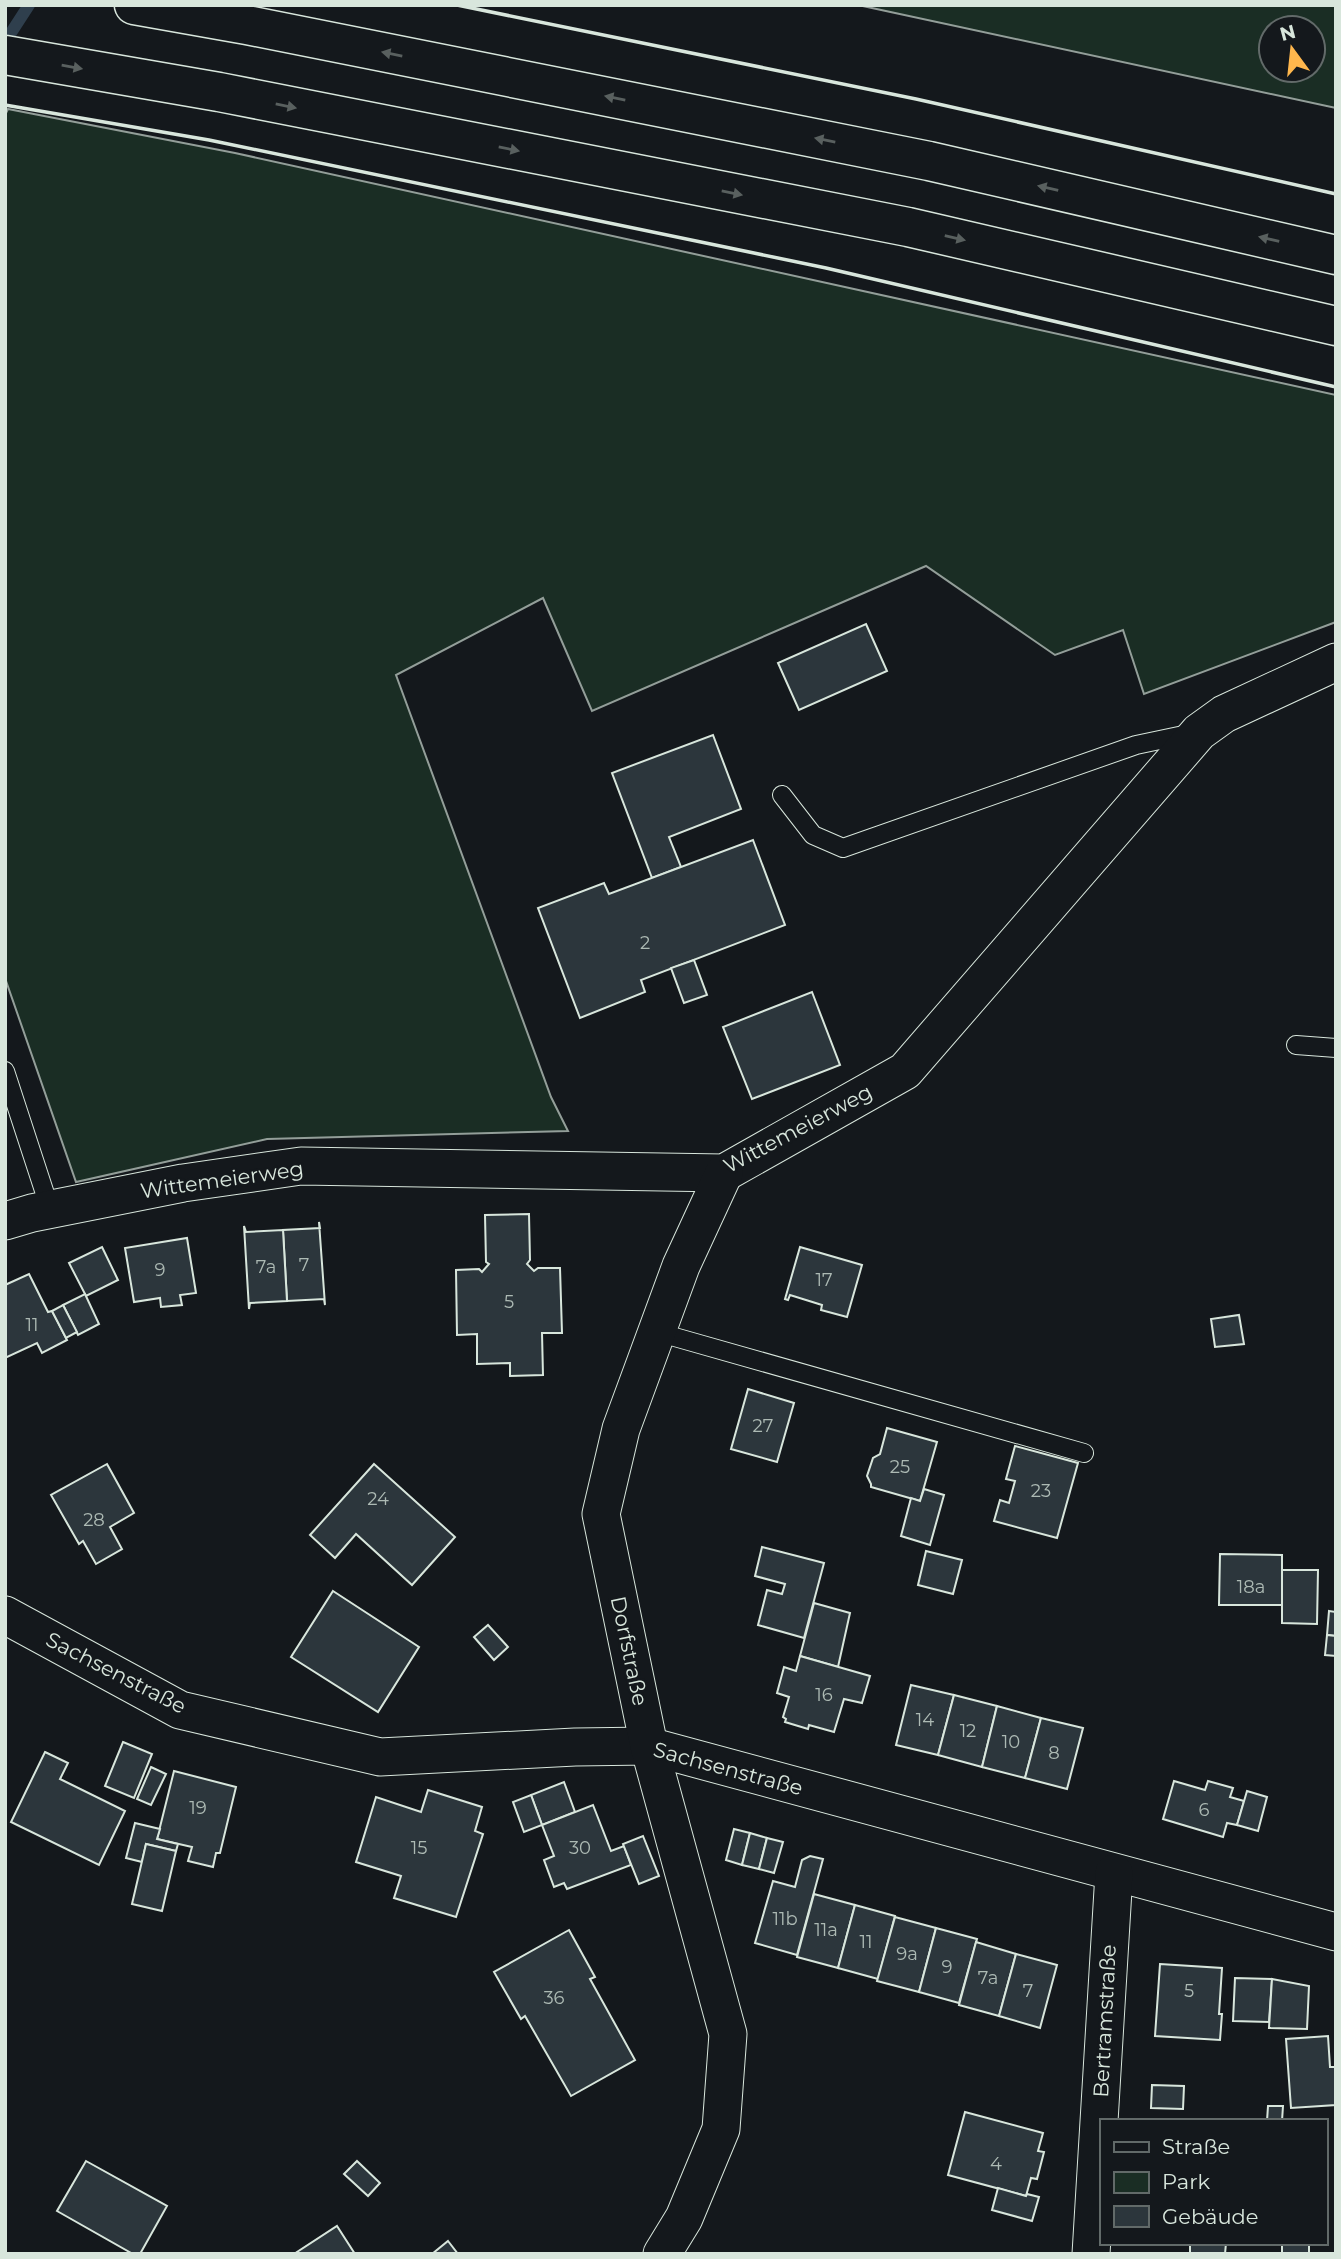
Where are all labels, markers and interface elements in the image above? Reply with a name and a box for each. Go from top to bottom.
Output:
north arrow [1257,14,1327,84]
text: N [1277,20,1298,46]
one-way arrow [381,48,403,59]
one-way arrow [62,62,84,73]
one-way arrow [604,93,626,104]
one-way arrow [275,100,297,111]
one-way arrow [814,134,836,145]
one-way arrow [498,144,520,155]
one-way arrow [1037,182,1059,193]
one-way arrow [721,187,743,198]
one-way arrow [944,233,966,244]
one-way arrow [1258,234,1280,245]
house number: 2 [640,932,650,954]
street label: Wittemeierweg [719,1079,876,1178]
street label: Wittemeierweg [139,1156,305,1203]
house number: 7 [299,1254,309,1276]
house number: 7a [256,1256,276,1278]
house number: 9 [155,1259,166,1281]
house number: 17 [815,1269,833,1291]
house number: 5 [504,1291,514,1313]
house number: 11 [26,1314,39,1336]
house number: 27 [753,1415,773,1437]
house number: 25 [890,1456,910,1478]
house number: 23 [1031,1480,1051,1502]
house number: 24 [367,1488,389,1510]
house number: 28 [83,1509,105,1531]
house number: 18a [1237,1576,1265,1598]
street label: Dorfstraße [606,1594,653,1708]
street label: Sachsenstraße [42,1627,190,1719]
house number: 16 [815,1684,833,1706]
house number: 14 [916,1709,934,1731]
house number: 12 [960,1720,976,1742]
house number: 10 [1002,1731,1020,1753]
street label: Sachsenstraße [651,1737,806,1800]
house number: 8 [1048,1742,1060,1764]
house number: 19 [189,1797,207,1819]
house number: 6 [1199,1799,1210,1821]
house number: 15 [411,1837,427,1859]
house number: 30 [569,1837,591,1859]
house number: 11b [772,1908,798,1930]
house number: 11a [814,1919,838,1941]
house number: 11 [860,1931,873,1953]
house number: 9a [896,1943,918,1965]
street label: Bertramstraße [1088,1944,1121,2098]
house number: 9 [942,1956,953,1978]
house number: 7a [978,1967,998,1989]
house number: 7 [1023,1980,1033,2002]
house number: 5 [1184,1980,1194,2002]
house number: 36 [543,1987,565,2009]
legend [1100,2119,1327,2245]
text: Straße [1162,2134,1230,2159]
house number: 4 [990,2153,1002,2175]
text: Park [1162,2169,1210,2194]
text: Gebäude [1162,2204,1259,2229]

